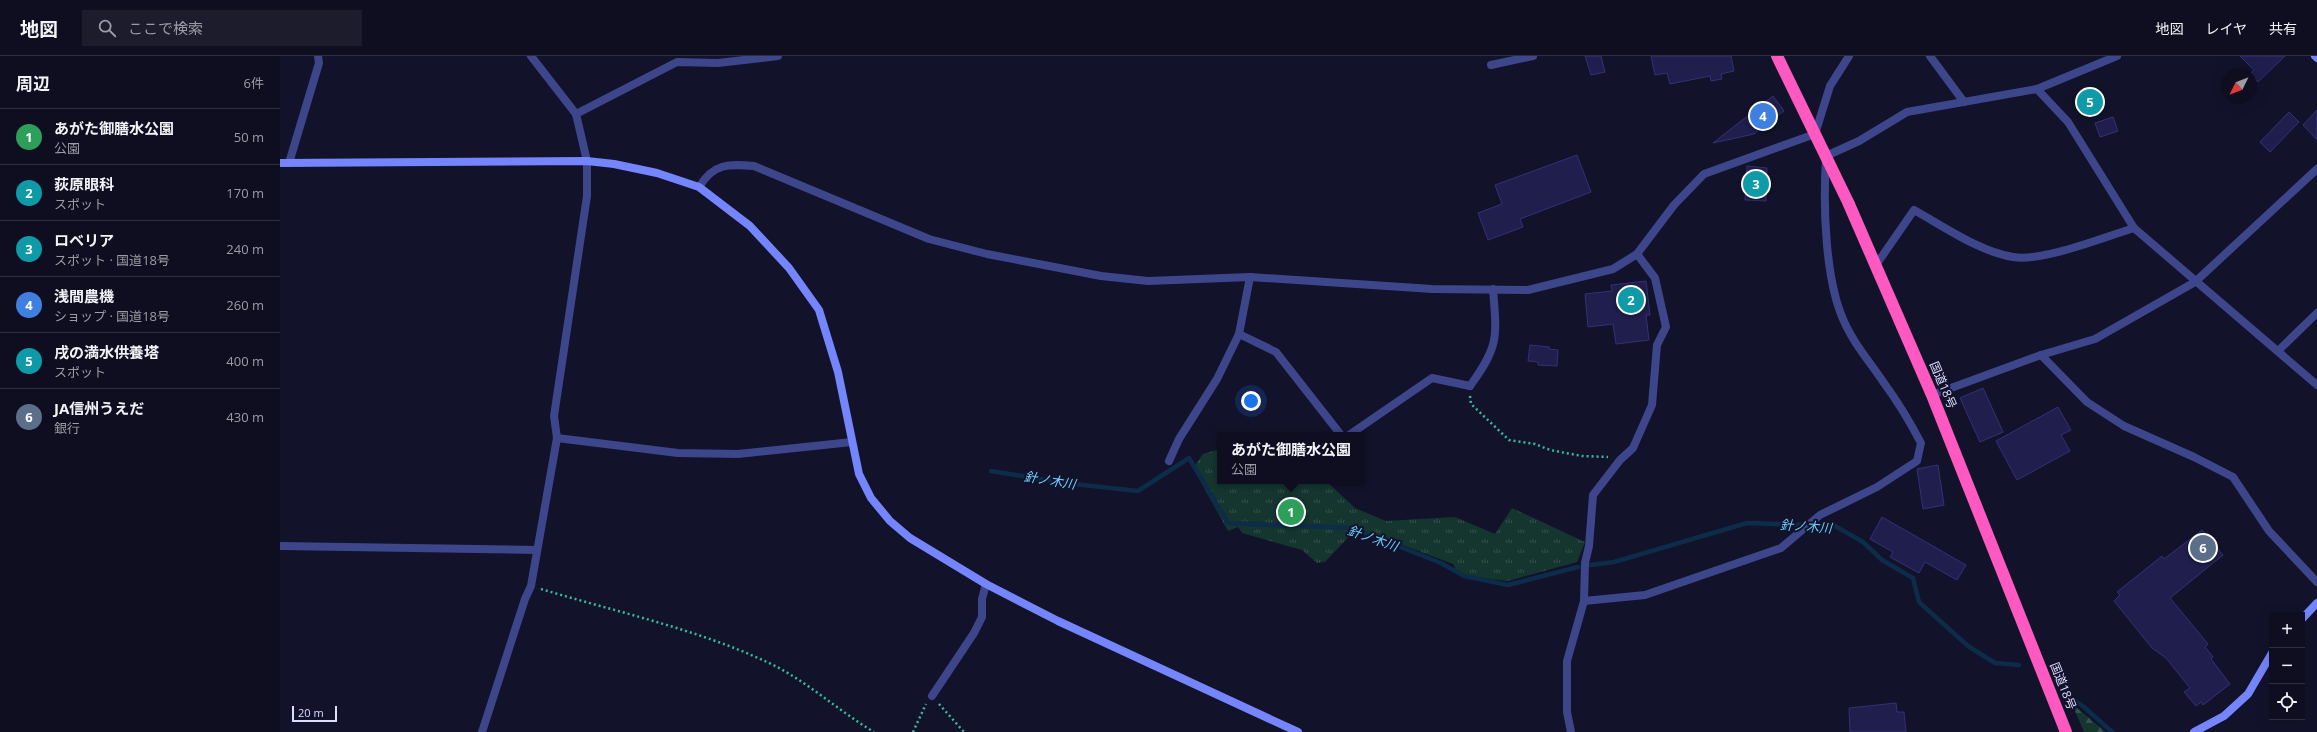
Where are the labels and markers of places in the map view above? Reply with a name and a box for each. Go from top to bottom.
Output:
pin: 5 [2077,87,2103,117]
pin: 4 [1750,101,1776,131]
pin: 3 [1743,169,1769,199]
pin: 2 [1618,285,1644,315]
pin: 1 [1278,497,1304,527]
pin: 6 [2190,533,2216,563]

